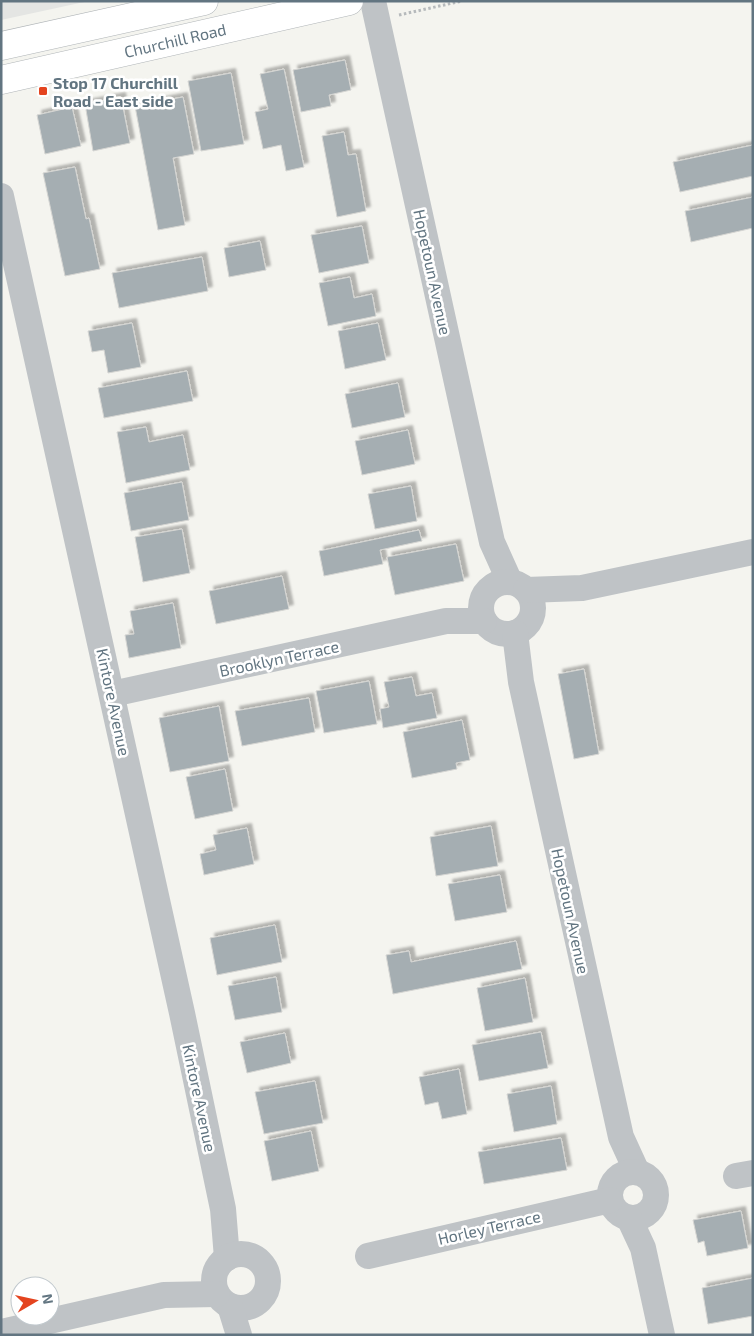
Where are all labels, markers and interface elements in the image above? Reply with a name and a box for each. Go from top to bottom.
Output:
street label: Churchill Road [122,19,228,61]
place label: Stop 17 Churchill Road - East side [53,73,179,110]
marker: Stop 17 Churchill Road - East side [37,85,49,97]
street label: Hopetoun Avenue [410,207,456,337]
street label: Brooklyn Terrace [217,636,341,680]
street label: Kintore Avenue [93,646,135,758]
street label: Hopetoun Avenue [548,846,594,976]
street label: Kintore Avenue [179,1042,221,1154]
street label: Horley Terrace [436,1206,542,1248]
north arrow [10,1276,60,1326]
text: N [39,1293,58,1305]

